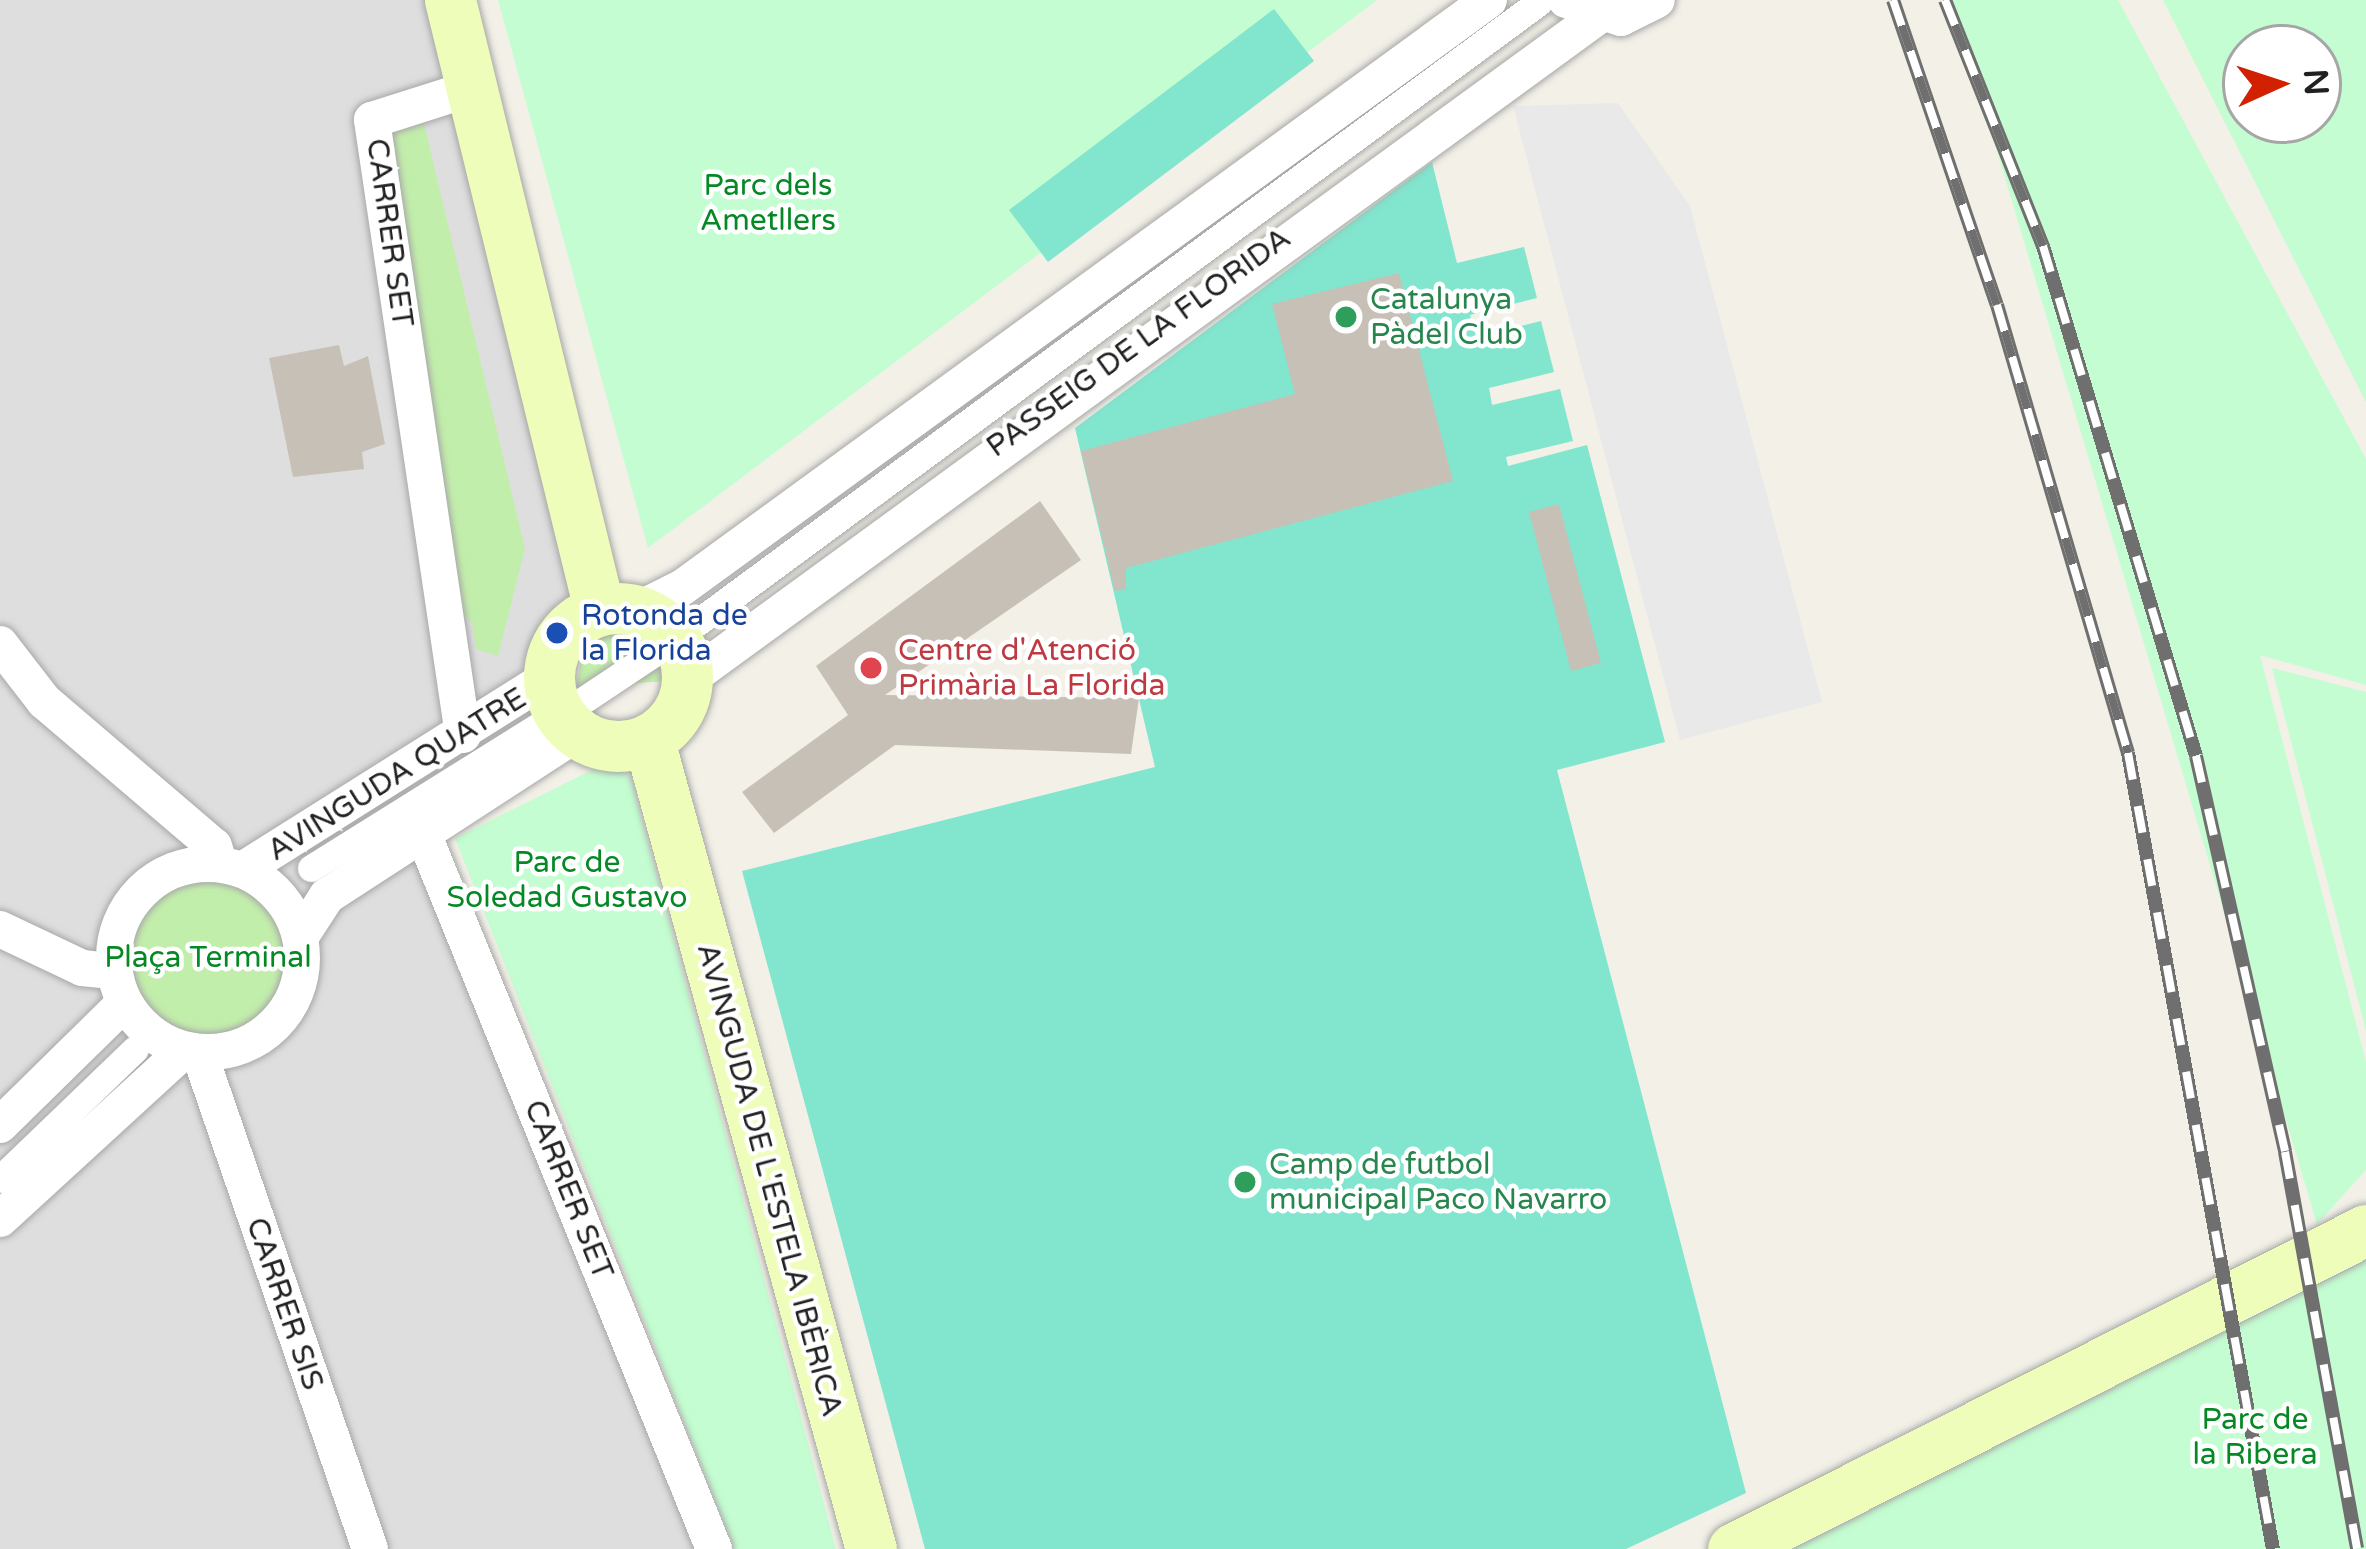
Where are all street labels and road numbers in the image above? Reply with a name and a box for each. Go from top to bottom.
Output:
street label: CARRER SET [358,136,420,330]
street label: PASSEIG DE LA FLORIDA [980,221,1298,465]
street label: AVINGUDA QUATRE [261,681,533,869]
street label: AVINGUDA DE L'ESTELA IBÈRICA [688,940,850,1420]
street label: CARRER SET [516,1095,620,1285]
street label: CARRER SIS [238,1213,330,1395]

